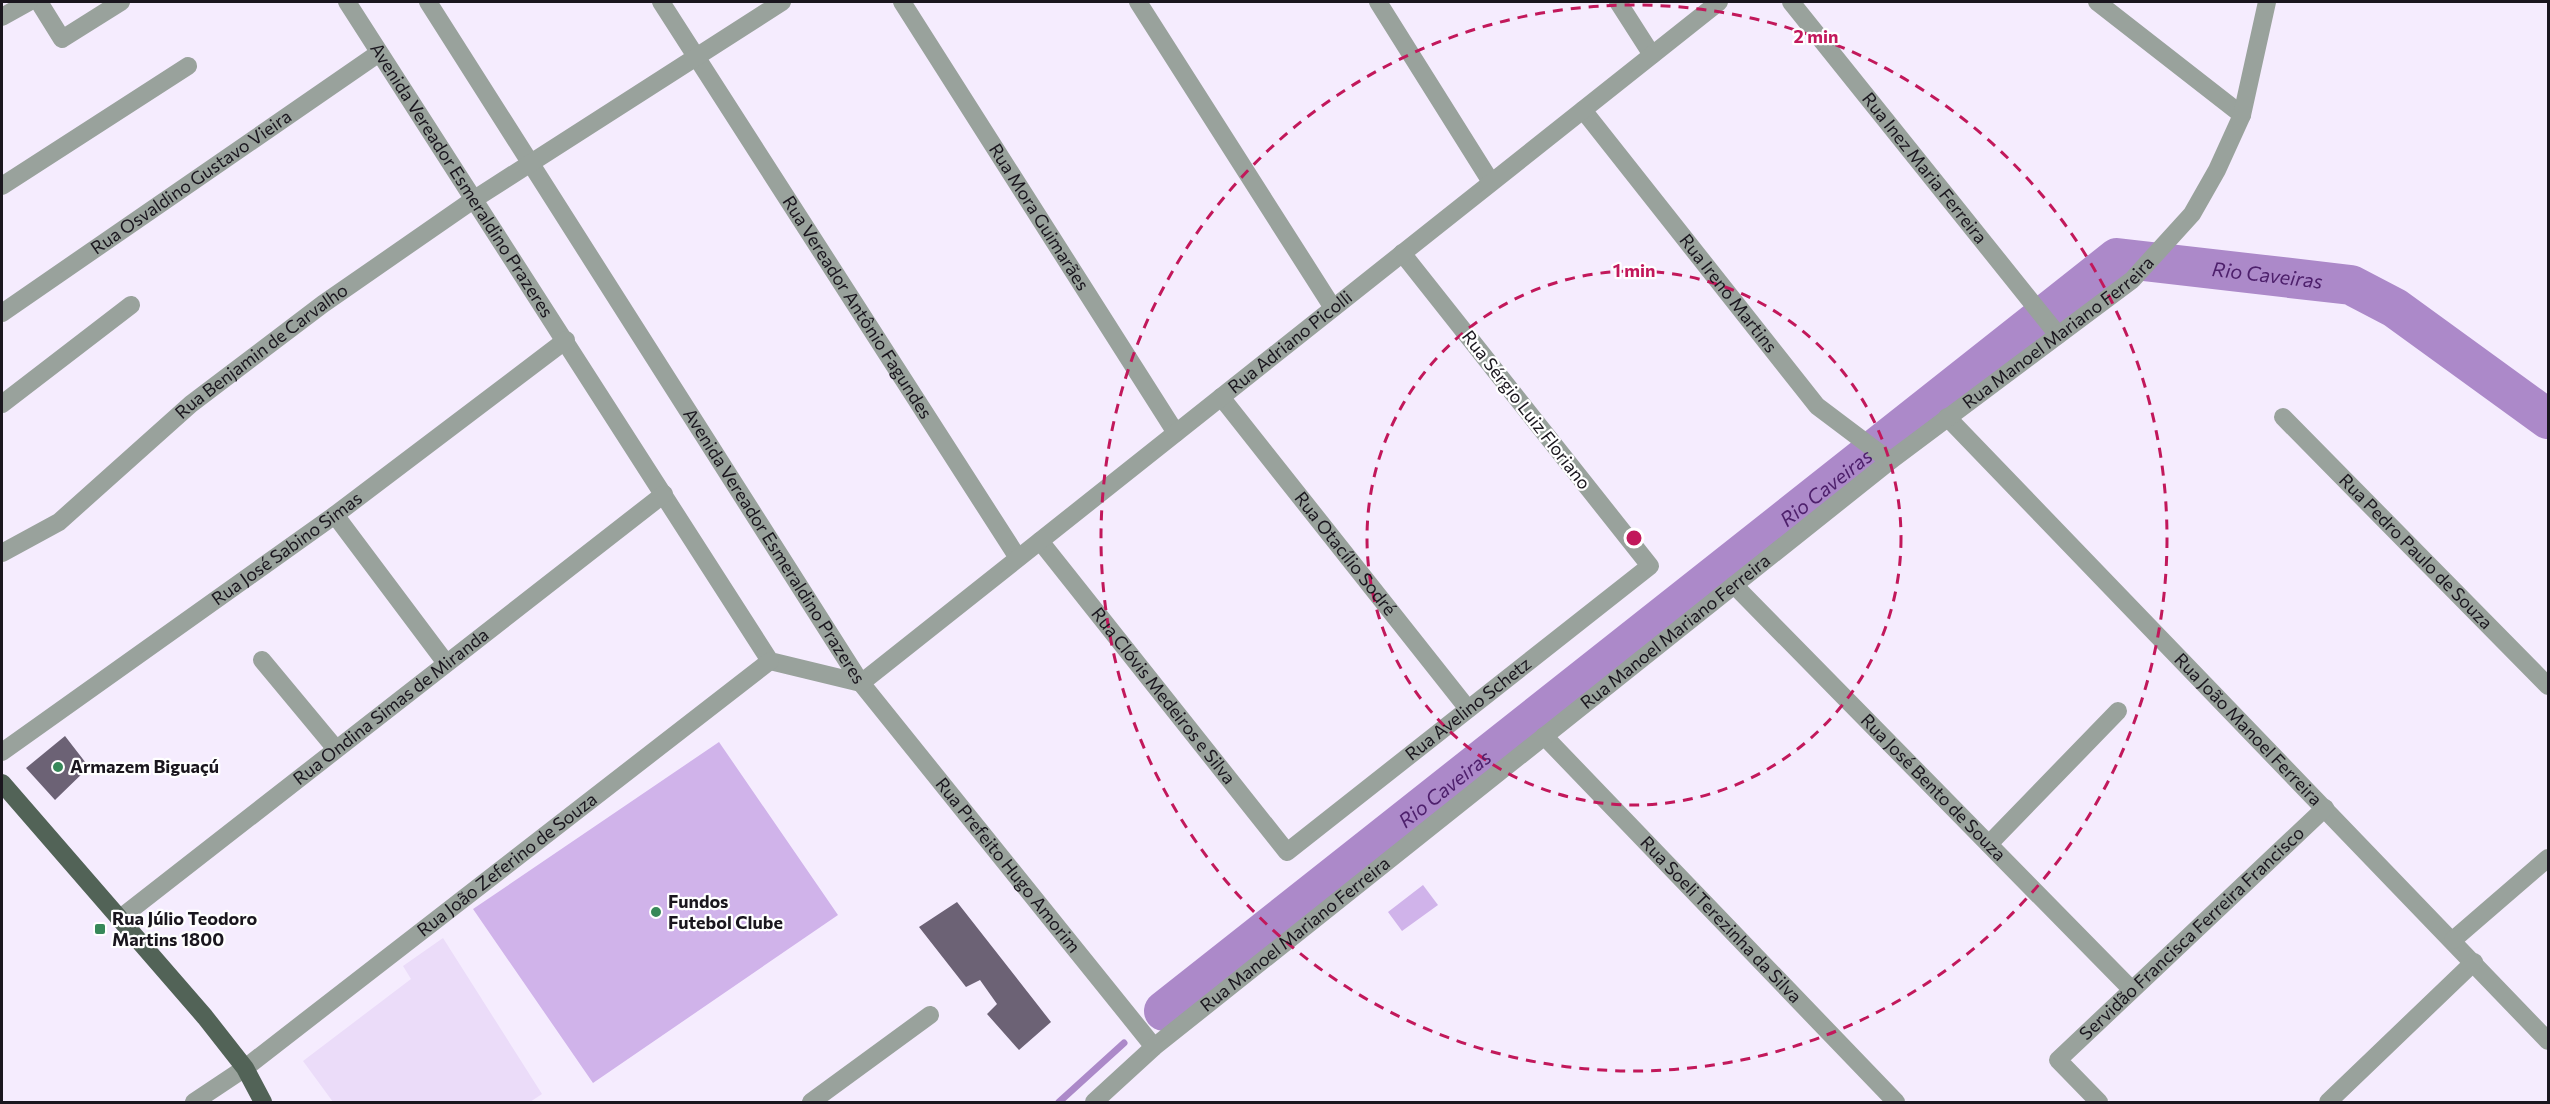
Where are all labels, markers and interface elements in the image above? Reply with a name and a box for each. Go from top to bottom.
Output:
text: 2 min [1794,25,1838,47]
street label: Avenida Vereador Esmeraldino Prazeres [366,38,559,321]
street label: Rua Inez Maria Ferreira [1858,88,1992,248]
street label: Rua Osvaldino Gustavo Vieira [86,105,295,259]
street label: Rua Mora Guimarães [985,139,1094,294]
street label: Rua Vereador Antônio Fagundes [778,191,938,423]
street label: Rua Ireno Martins [1675,229,1783,357]
street label: Rua Manoel Mariano Ferreira [1958,251,2158,413]
water label: Rio Caveiras [2211,256,2324,293]
text: 1 min [1613,259,1655,281]
street label: Rua Benjamin de Carvalho [170,278,352,423]
street label: Rua Adriano Picolli [1223,285,1356,398]
street label: Rua Sérgio Luiz Floriano [1458,325,1596,493]
street label: Avenida Vereador Esmeraldino Prazeres [679,404,871,688]
water label: Rio Caveiras [1775,443,1877,531]
street label: Rua Pedro Paulo de Souza [2335,469,2498,633]
street label: Rua José Sabino Simas [207,486,366,609]
street label: Rua Otacílio Sodré [1290,487,1402,619]
centre of rings [1624,528,1644,548]
street label: Rua Manoel Mariano Ferreira [1576,549,1774,713]
street label: Rua Clóvis Medeiros e Silva [1087,603,1241,788]
street label: Rua Ondina Simas de Miranda [288,623,493,789]
street label: Rua João Manoel Ferreira [2170,648,2327,810]
street label: Rua Avelino Schetz [1400,652,1535,765]
street label: Rua José Bento de Souza [1857,709,2011,865]
water label: Rio Caveiras [1393,744,1495,832]
place label: Armazem Biguaçú [70,755,219,777]
marker: Armazem Biguaçú [51,760,65,774]
street label: Rua Prefeito Hugo Amorim [931,773,1086,957]
street label: Rua João Zeferino de Souza [412,787,601,941]
street label: Servidão Francisca Ferreira Francisco [2074,821,2308,1044]
street label: Rua Soeli Terezinha da Silva [1636,831,1807,1007]
street label: Rua Manoel Mariano Ferreira [1195,851,1394,1016]
place label: Fundos Futebol Clube [668,890,783,933]
marker: Fundos Futebol Clube [649,905,663,919]
place label: Rua Júlio Teodoro Martins 1800 [112,907,258,950]
marker: Rua Júlio Teodoro Martins 1800 [93,922,107,936]

